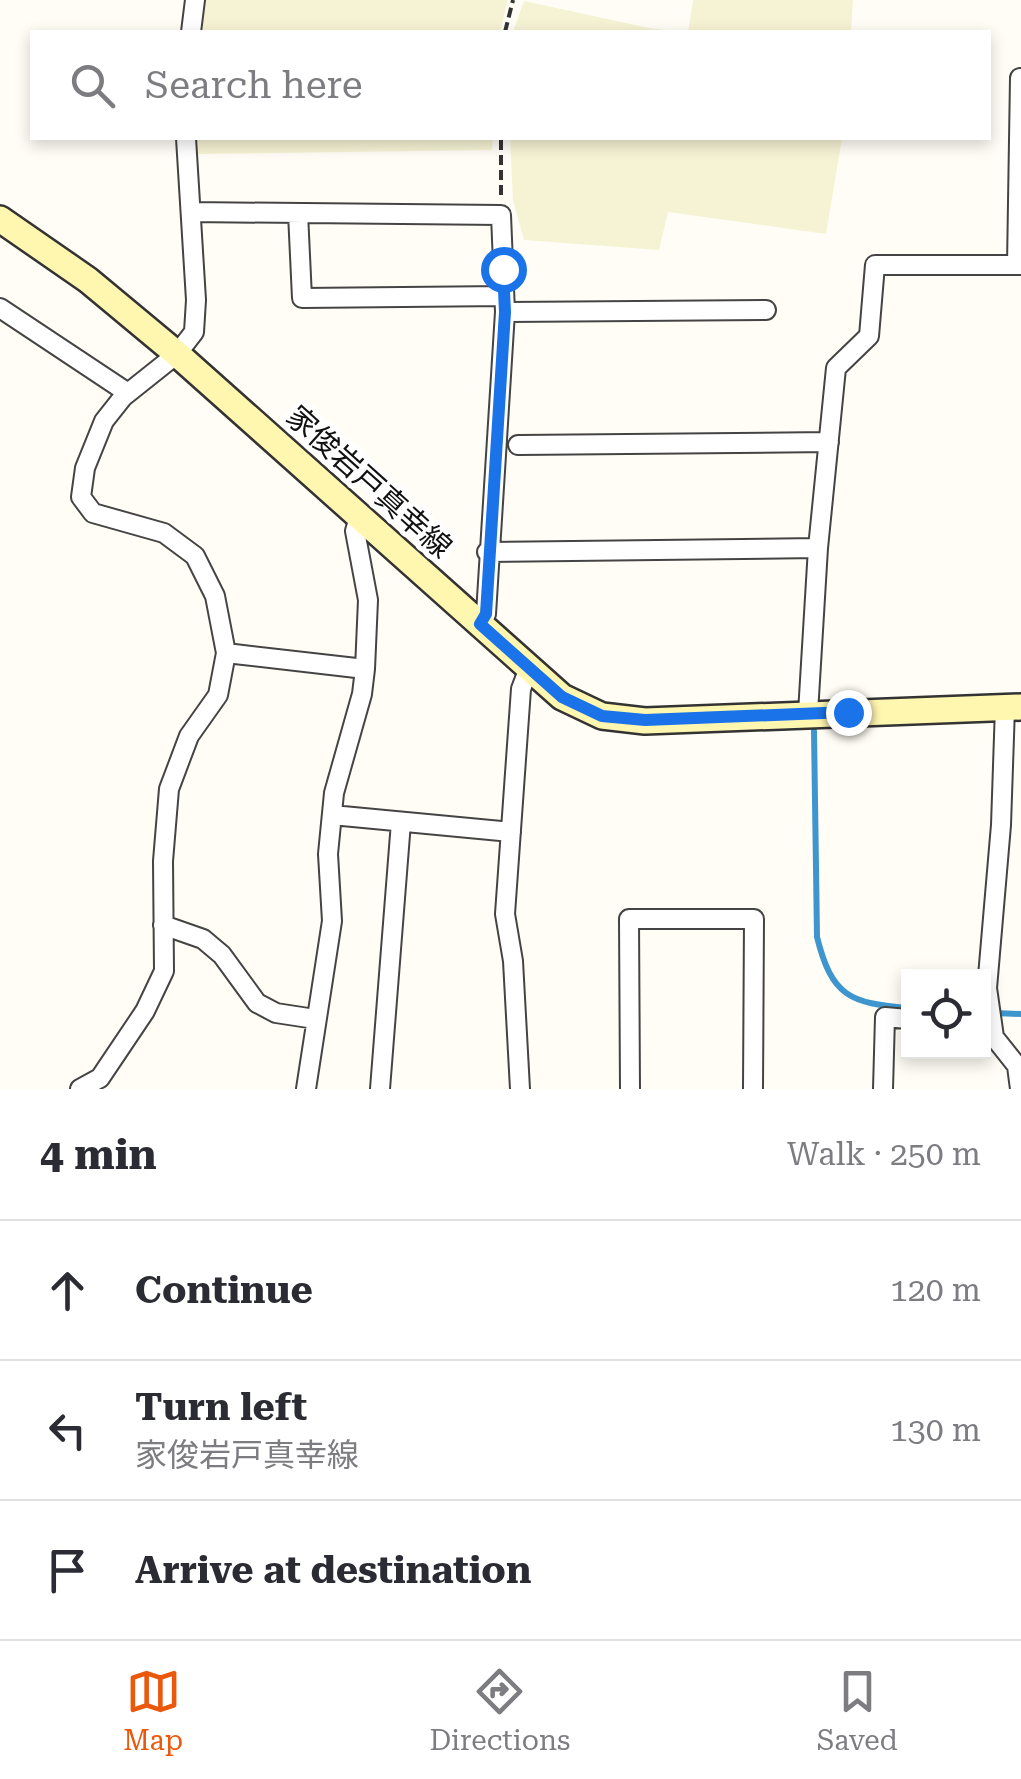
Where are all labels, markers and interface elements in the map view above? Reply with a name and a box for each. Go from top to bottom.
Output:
search box [30,30,991,140]
icon: search [65,58,120,113]
text: Search here [145,63,363,107]
route start [481,247,527,293]
street label: 家俊岩戸真幸線 [280,398,459,565]
route end [826,690,872,736]
map controls [901,969,991,1059]
button: locate [901,969,991,1059]
text: 4 min [40,1130,157,1179]
text: Walk · 250 m [787,1135,981,1173]
icon: ahead [40,1263,95,1318]
text: Continue [135,1268,313,1312]
text: 120 m [890,1271,981,1309]
text: Turn left [135,1385,307,1429]
icon: left [40,1403,95,1458]
text: 130 m [890,1411,981,1449]
text: 家俊岩戸真幸線 [135,1436,359,1474]
icon: arrive [40,1543,95,1598]
text: Arrive at destination [135,1548,531,1592]
tab: Map [123,1664,183,1757]
tab: Directions [429,1664,570,1757]
tab: Saved [817,1664,898,1757]

